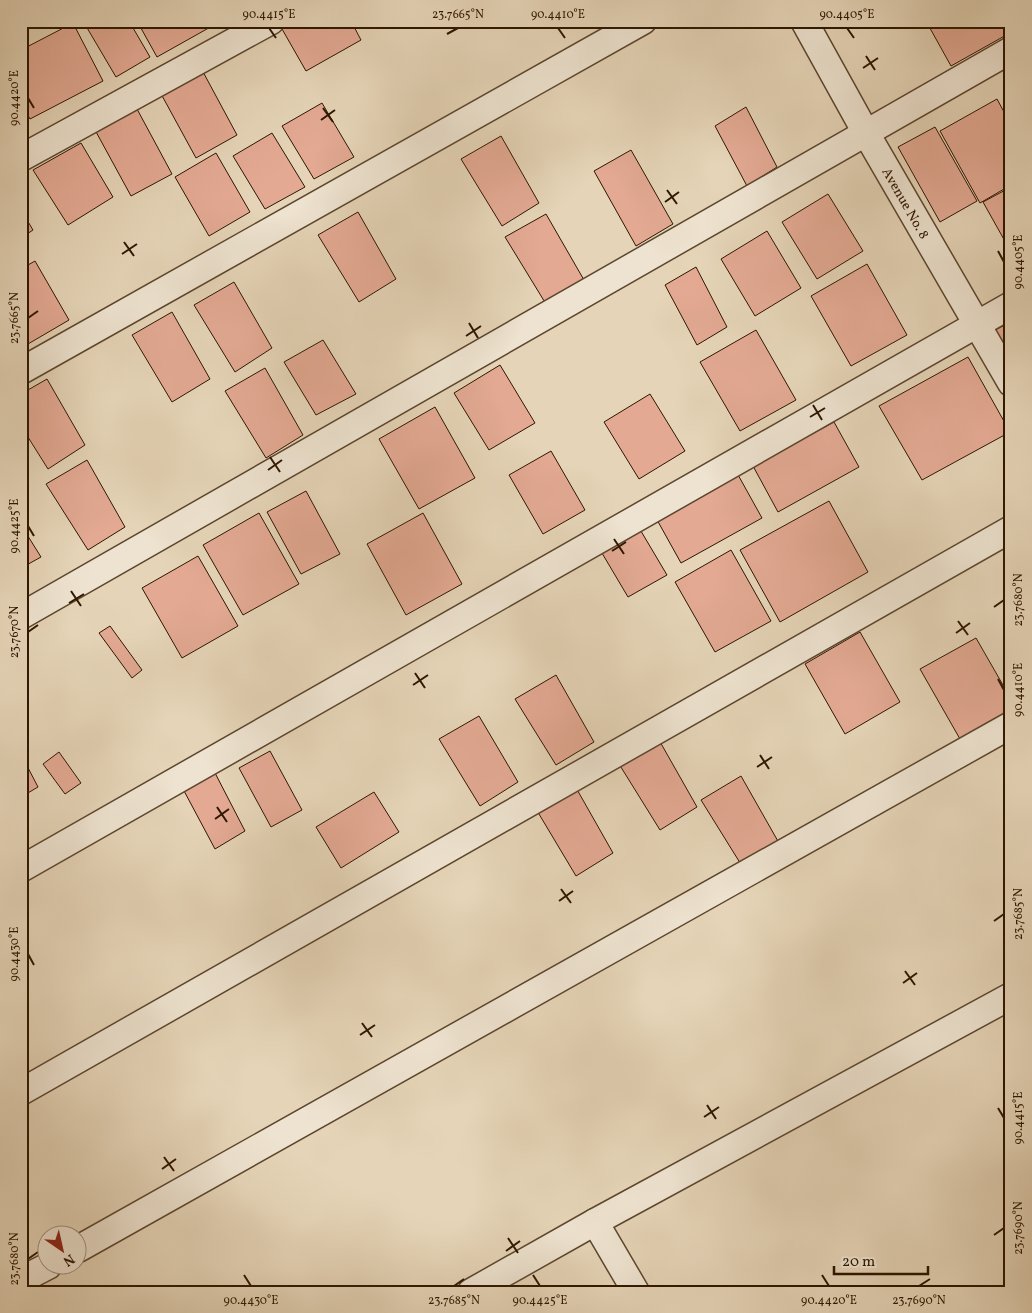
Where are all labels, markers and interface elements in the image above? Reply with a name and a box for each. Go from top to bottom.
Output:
text: 90.4415°E [243,7,295,23]
text: 23.7665°N [432,7,484,23]
text: 90.4410°E [531,7,585,23]
text: 90.4405°E [819,7,875,23]
text: 90.4420°E [7,70,23,126]
street label: Avenue No. 8 [877,165,933,243]
text: 90.4405°E [1011,234,1027,290]
text: 23.7665°N [7,292,23,344]
text: 90.4425°E [7,499,23,553]
text: 23.7680°N [1011,573,1027,627]
text: 23.7670°N [7,606,23,658]
text: 90.4410°E [1011,663,1027,717]
text: 23.7685°N [1011,888,1027,940]
text: 90.4430°E [7,927,23,981]
text: 90.4415°E [1011,1092,1027,1144]
text: 23.7690°N [1011,1201,1027,1255]
north arrow [38,1226,88,1276]
text: 23.7680°N [7,1232,23,1286]
scale bar [834,1243,928,1275]
text: N [59,1249,78,1270]
text: 20 m [842,1252,875,1273]
text: 90.4430°E [224,1293,278,1309]
text: 23.7685°N [428,1293,480,1309]
text: 90.4425°E [513,1293,567,1309]
text: 90.4420°E [801,1293,857,1309]
text: 23.7690°N [892,1293,946,1309]

